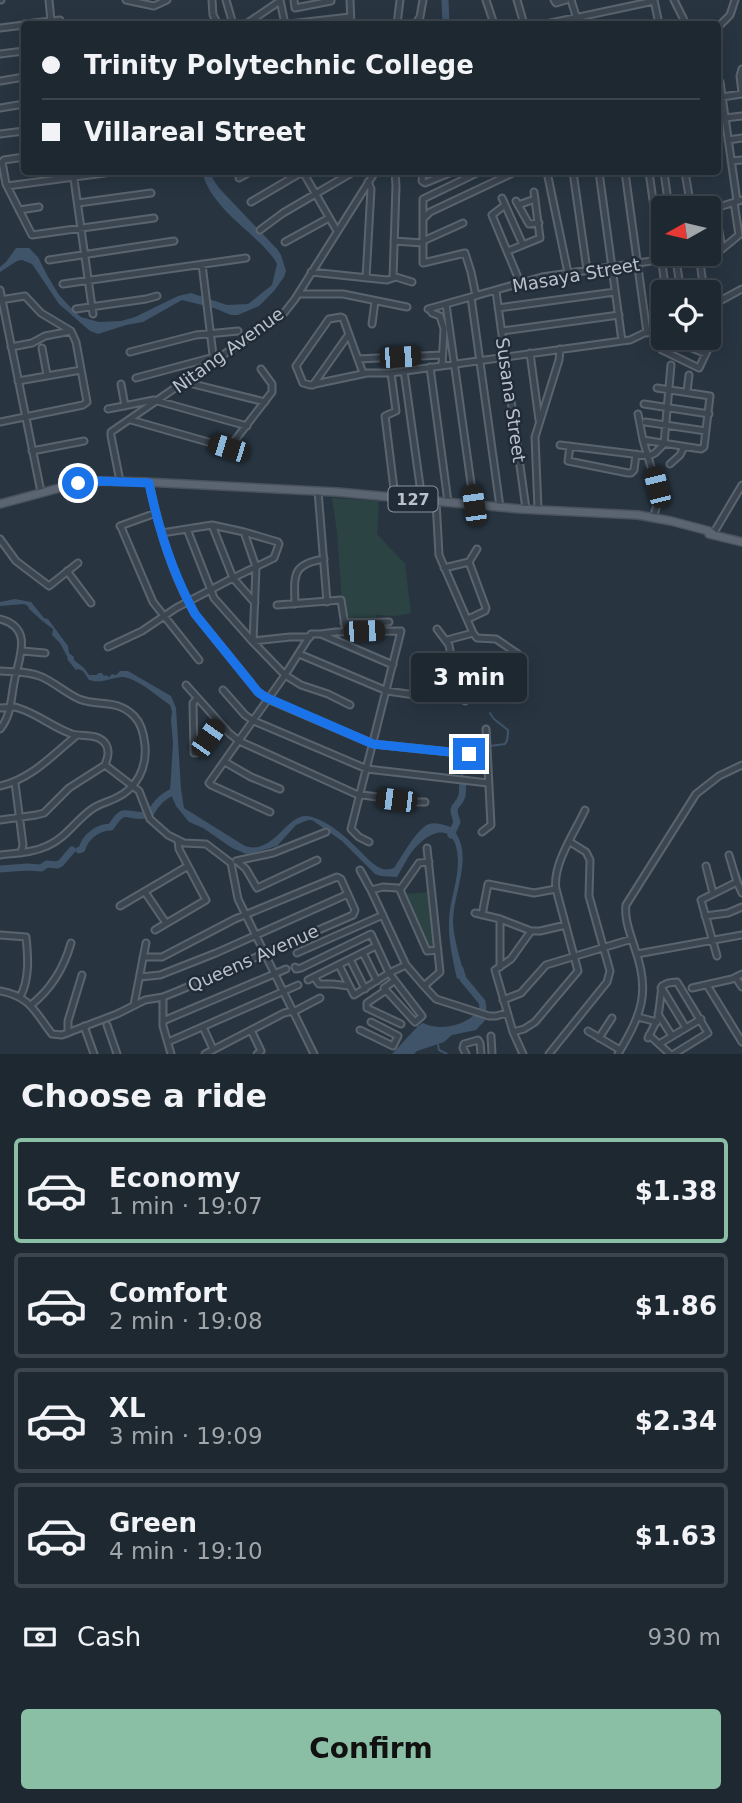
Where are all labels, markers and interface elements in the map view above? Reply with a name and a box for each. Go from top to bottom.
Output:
text: Trinity Polytechnic College [84,50,474,80]
text: Villareal Street [84,117,306,147]
north arrow [651,196,721,266]
map controls [651,196,721,350]
street label: Masaya Street [511,253,641,297]
button: locate [651,280,721,350]
street label: Nitang Avenue [168,303,288,397]
street label: Susana Street [492,336,530,464]
car [379,345,422,369]
car [205,432,252,464]
car [642,464,673,510]
route start [62,467,94,499]
car [461,483,488,527]
road number: 127 [388,486,438,512]
car [343,620,386,642]
callout: 3 min [411,652,527,702]
text: 3 min [433,664,505,690]
car [188,715,229,761]
route end [453,738,485,770]
car [374,787,419,813]
street label: Queens Avenue [184,920,322,996]
text: Choose a ride [21,1077,267,1115]
icon: car [25,1159,88,1222]
text: Economy [109,1163,240,1193]
text: $1.38 [635,1176,717,1206]
text: 1 min · 19:07 [109,1193,263,1219]
icon: car [25,1274,88,1337]
text: Comfort [109,1278,227,1308]
text: $1.86 [635,1291,717,1321]
text: 2 min · 19:08 [109,1308,263,1334]
icon: car [25,1389,88,1452]
text: XL [109,1393,146,1423]
text: $2.34 [635,1406,717,1436]
text: 3 min · 19:09 [109,1423,263,1449]
icon: car [25,1504,88,1567]
text: Green [109,1508,197,1538]
text: $1.63 [635,1521,717,1551]
text: 4 min · 19:10 [109,1538,263,1564]
icon: cash [21,1618,59,1656]
text: Cash [77,1622,141,1652]
text: 930 m [647,1624,721,1650]
button: Confirm [21,1709,721,1789]

